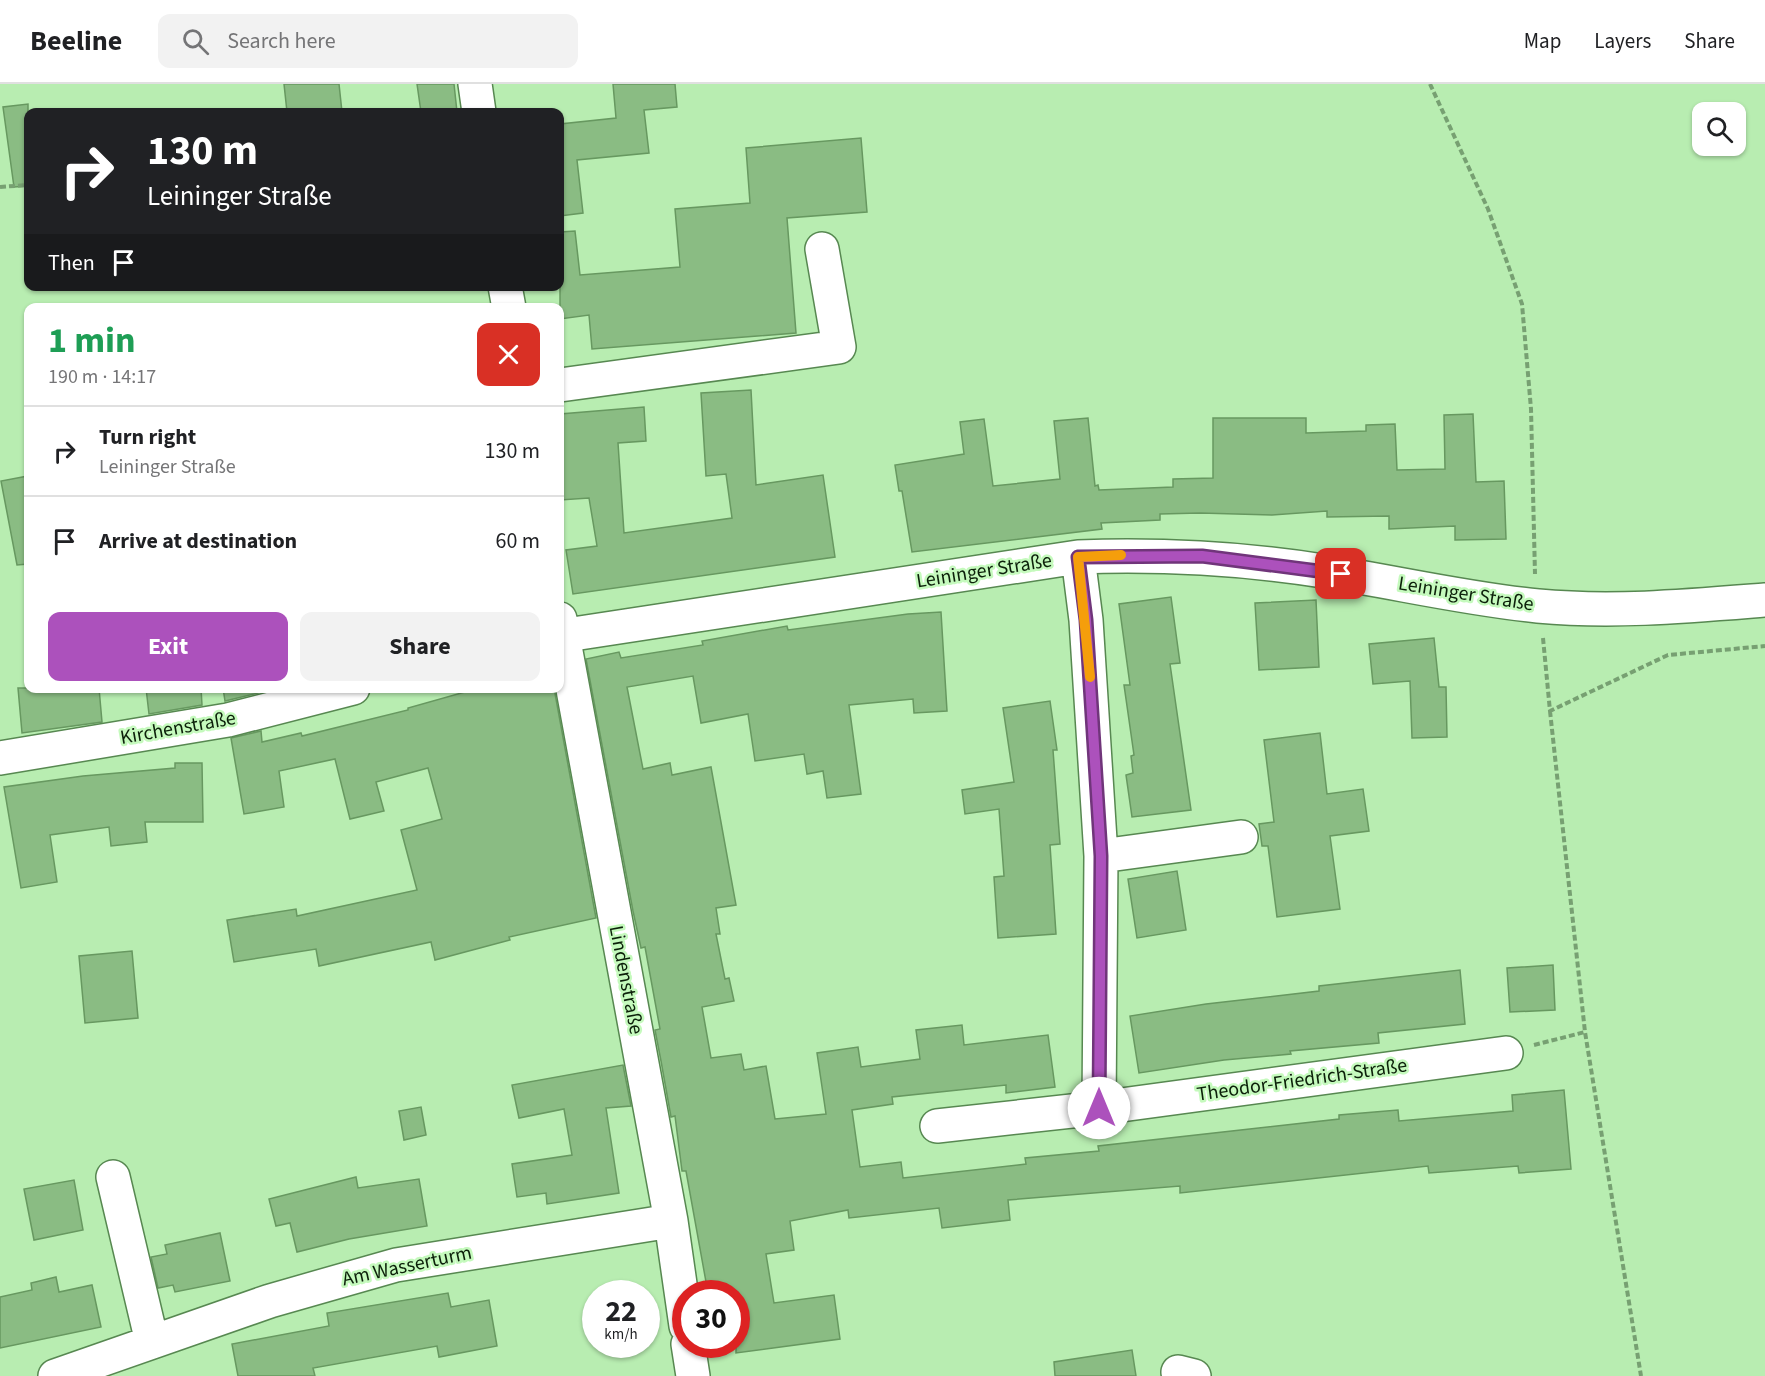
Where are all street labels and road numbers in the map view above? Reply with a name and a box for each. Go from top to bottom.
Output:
street label: Leininger Straße [914,546,1054,596]
street label: Leininger Straße [1396,569,1536,619]
street label: Kirchenstraße [118,704,238,752]
street label: Lindenstraße [602,923,650,1037]
street label: Theodor-Friedrich-Straße [1195,1051,1409,1109]
street label: Am Wasserturm [340,1239,474,1293]

